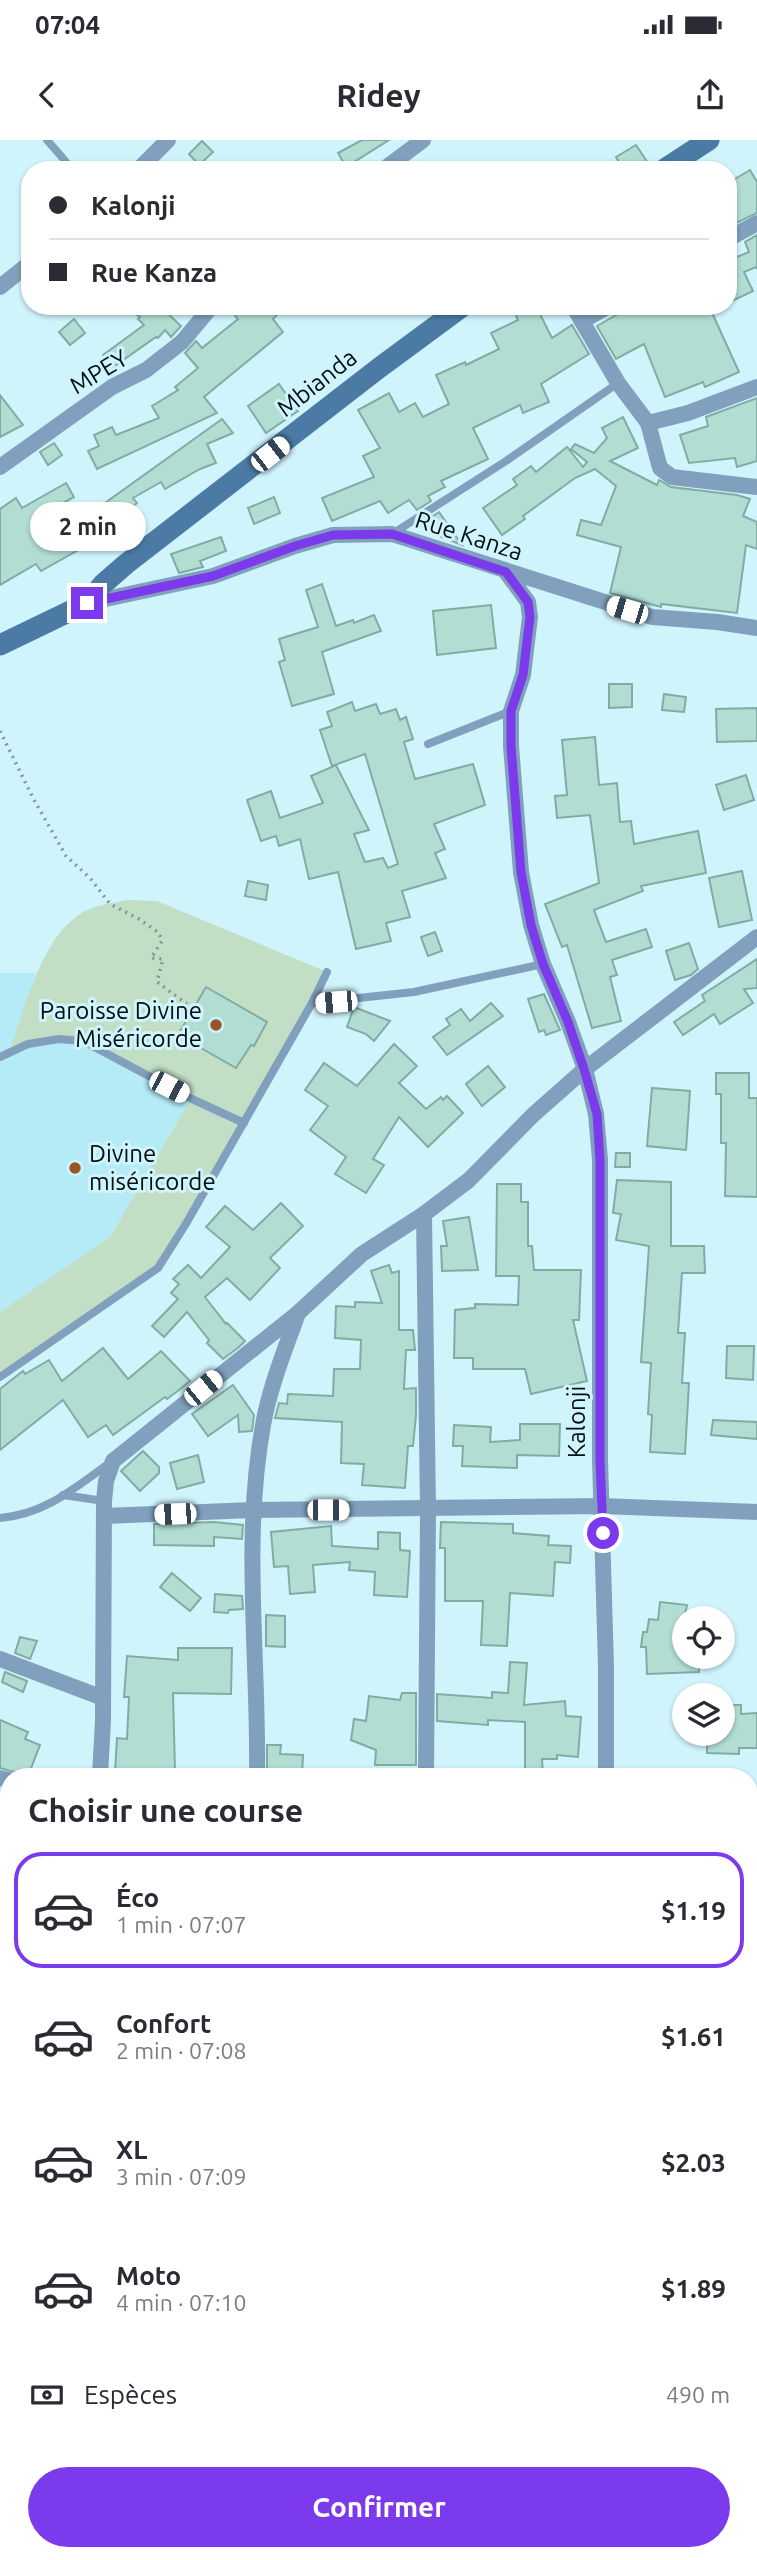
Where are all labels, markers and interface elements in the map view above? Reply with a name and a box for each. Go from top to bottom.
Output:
text: 07:04 [35,10,100,39]
icon: back [28,76,66,114]
icon: share [691,76,729,114]
text: Ridey [336,77,421,113]
text: Kalonji [91,191,175,220]
text: Rue Kanza [91,258,217,287]
street label: Mbianda [272,343,362,422]
street label: MPEY [65,344,133,399]
car [247,433,294,475]
callout: 2 min [29,502,145,550]
street label: Rue Kanza [412,505,526,566]
text: 2 min [59,514,117,539]
route end [71,587,103,619]
car [604,594,651,626]
car [315,990,358,1014]
place label: Paroisse Divine Miséricorde [40,997,202,1052]
marker: Paroisse Divine Miséricorde [208,1017,224,1033]
car [146,1068,193,1106]
place label: Divine miséricorde [89,1140,216,1195]
marker: Divine miséricorde [67,1160,83,1176]
car [181,1367,226,1409]
street label: Kalonji [563,1386,590,1458]
car [308,1500,350,1521]
car [154,1503,197,1525]
route start [587,1517,619,1549]
map controls [672,1606,735,1746]
button: locate [672,1606,735,1669]
button: layers [672,1683,735,1746]
text: Choisir une course [28,1792,303,1828]
icon: car [32,1879,95,1942]
text: Éco [116,1883,159,1912]
text: $1.19 [661,1896,726,1925]
text: 1 min · 07:07 [116,1912,247,1937]
icon: car [32,2005,95,2068]
text: Confort [116,2009,211,2038]
text: $1.61 [661,2022,726,2051]
text: 2 min · 07:08 [116,2038,247,2063]
icon: car [32,2131,95,2194]
text: XL [116,2135,147,2164]
text: $2.03 [661,2148,726,2177]
text: 3 min · 07:09 [116,2164,247,2189]
icon: car [32,2257,95,2320]
text: Moto [116,2261,181,2290]
text: $1.89 [661,2274,726,2303]
text: 4 min · 07:10 [116,2290,247,2315]
icon: cash [28,2376,66,2414]
text: Espèces [84,2380,177,2409]
text: 490 m [666,2382,730,2407]
button: Confirmer [28,2467,730,2547]

